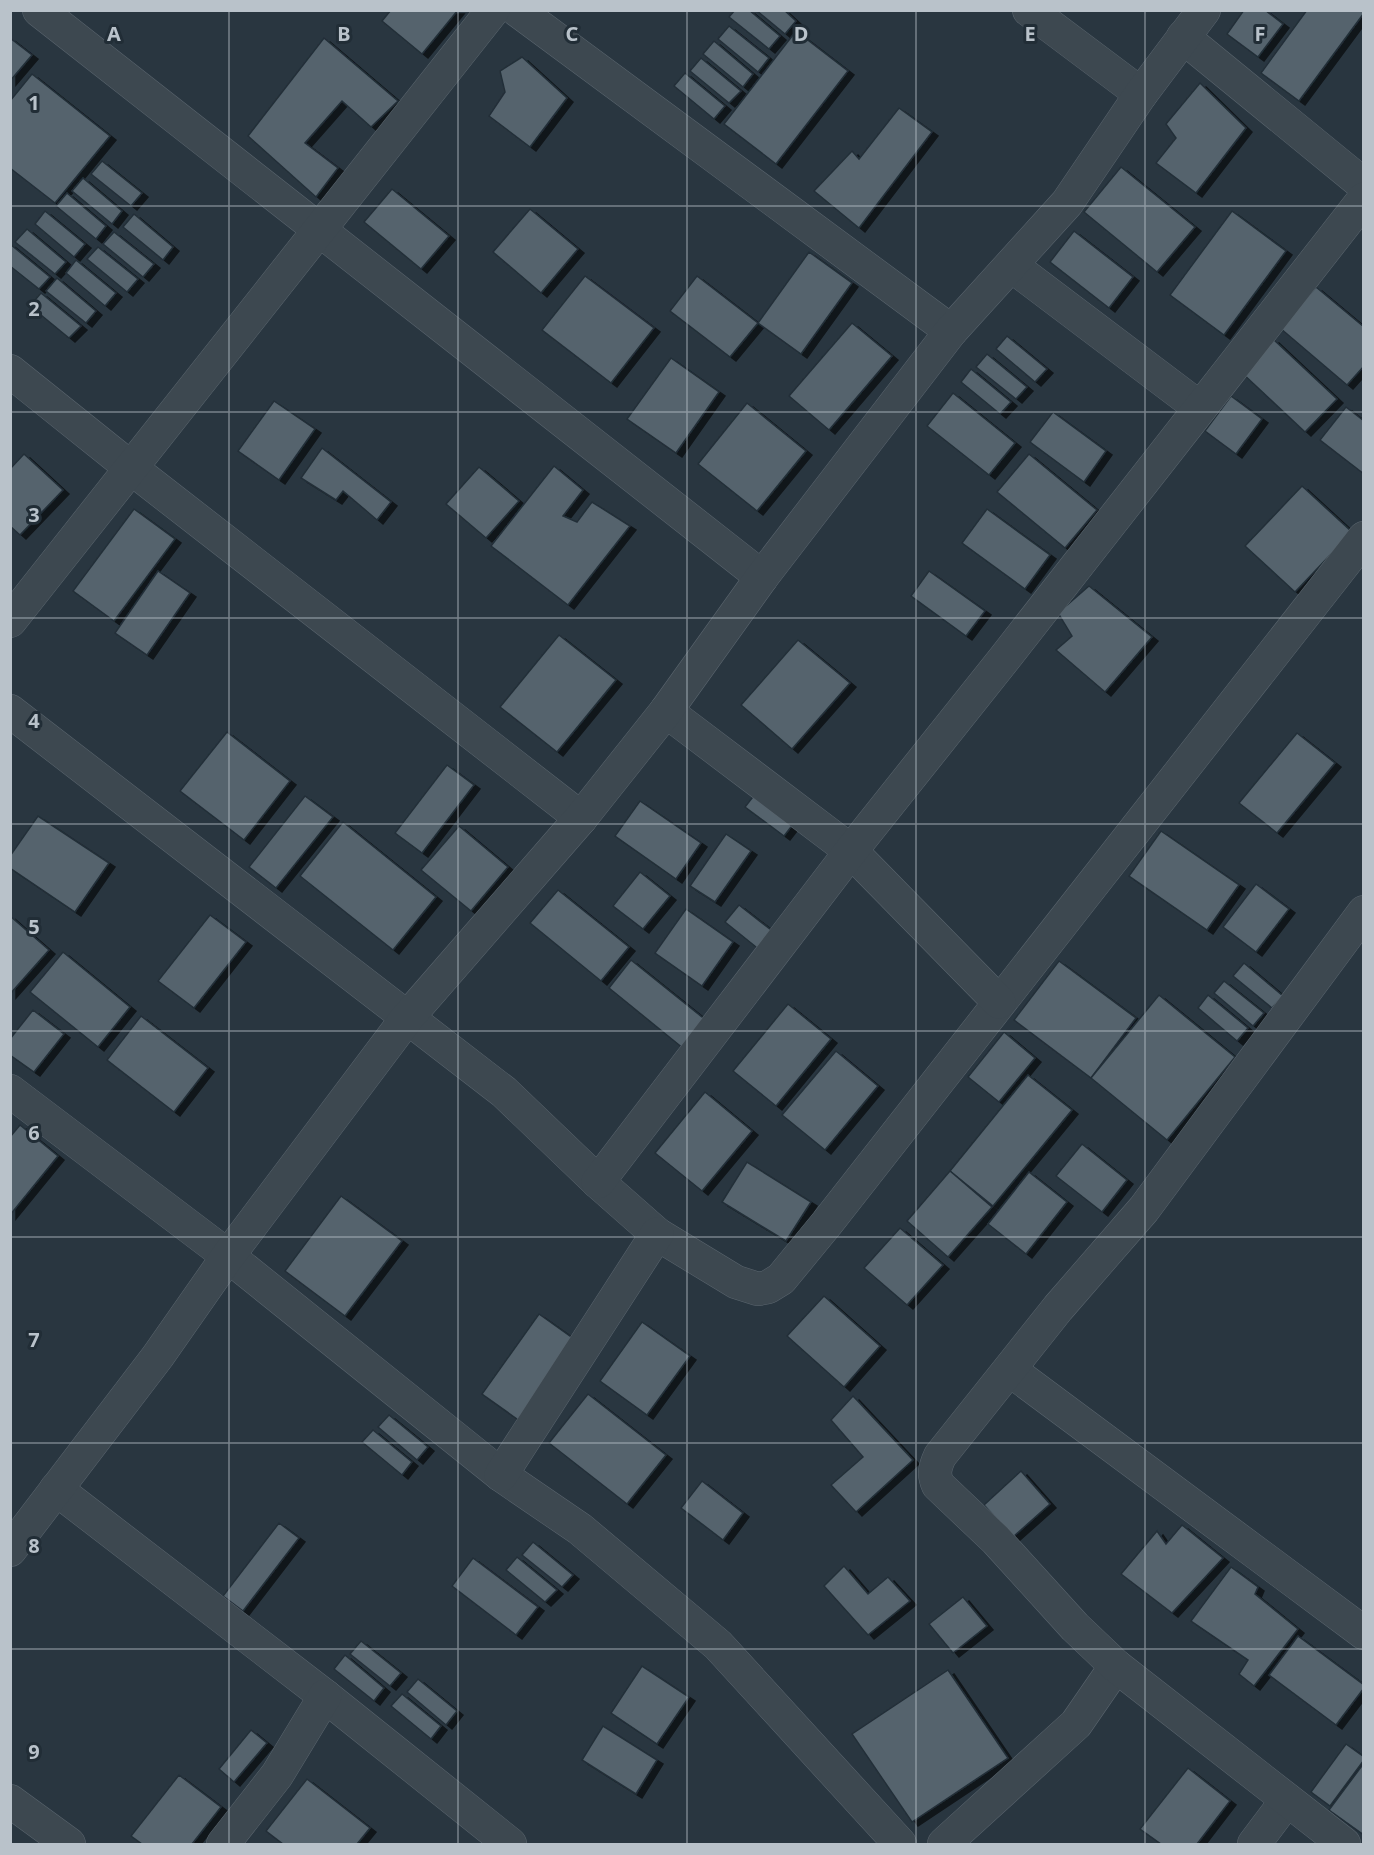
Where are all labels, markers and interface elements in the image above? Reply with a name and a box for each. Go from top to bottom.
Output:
text: A [107,20,121,47]
text: B [337,20,351,47]
text: C [566,20,579,47]
text: D [794,20,808,47]
text: E [1024,20,1036,47]
text: F [1255,20,1265,47]
text: 1 [28,89,40,116]
text: 2 [28,295,40,322]
text: 3 [28,501,40,528]
text: 4 [28,707,40,734]
text: 5 [28,913,40,940]
text: 6 [28,1119,40,1146]
text: 7 [28,1326,40,1353]
text: 8 [28,1532,40,1559]
text: 9 [28,1738,40,1765]

